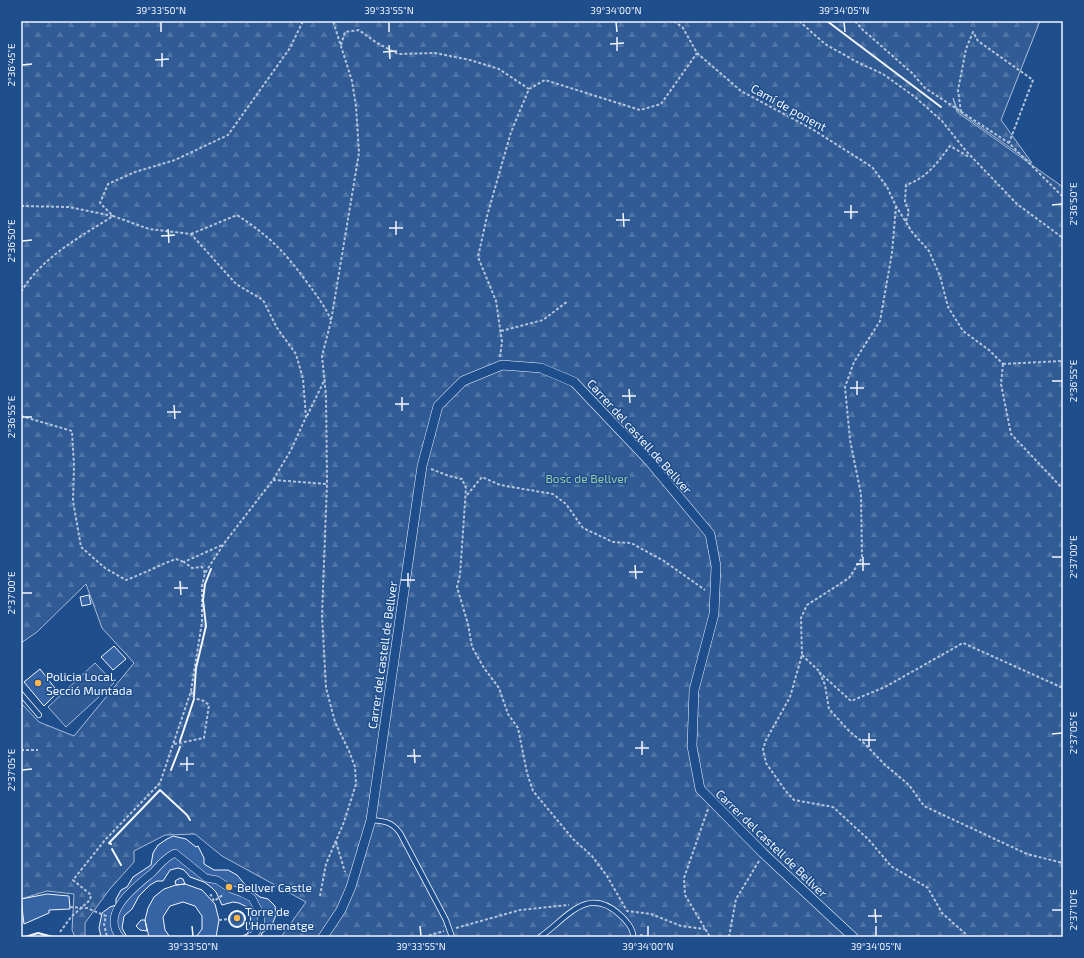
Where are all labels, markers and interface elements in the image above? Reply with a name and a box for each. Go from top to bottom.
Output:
text: 39°33'50"N [136,4,186,16]
text: 39°33'55"N [364,4,414,16]
text: 39°34'00"N [590,4,642,16]
text: 39°34'05"N [819,4,869,16]
text: 2°36'45"E [5,43,17,87]
street label: Camí de ponent [749,80,830,134]
text: 2°36'50"E [1067,182,1079,226]
text: 2°36'50"E [5,219,17,263]
text: 2°36'55"E [1067,359,1079,402]
street label: Carrer del castell de Bellver [585,376,695,496]
text: 2°36'55"E [5,395,17,438]
park label: Bosc de Bellver [545,471,629,485]
text: 2°37'00"E [1067,535,1079,579]
text: 2°37'00"E [5,571,17,615]
street label: Carrer del castell de Bellver [365,580,399,730]
place label: Policia Local. Secció Muntada [46,669,132,697]
marker: Policia Local. Secció Muntada [33,678,43,688]
text: 2°37'05"E [1067,711,1079,754]
text: 2°37'05"E [5,748,17,791]
street label: Carrer del castell de Bellver [713,786,831,900]
place label: Bellver Castle [237,880,312,894]
marker: Bellver Castle [224,882,234,892]
text: 2°37'10"E [1067,889,1079,931]
place label: Torre de l'Homenatge [245,904,314,932]
marker: Torre de l'Homenatge [232,913,242,923]
text: 39°33'50"N [168,940,218,952]
text: 39°33'55"N [396,940,446,952]
text: 39°34'00"N [622,940,674,952]
text: 39°34'05"N [851,940,901,952]

